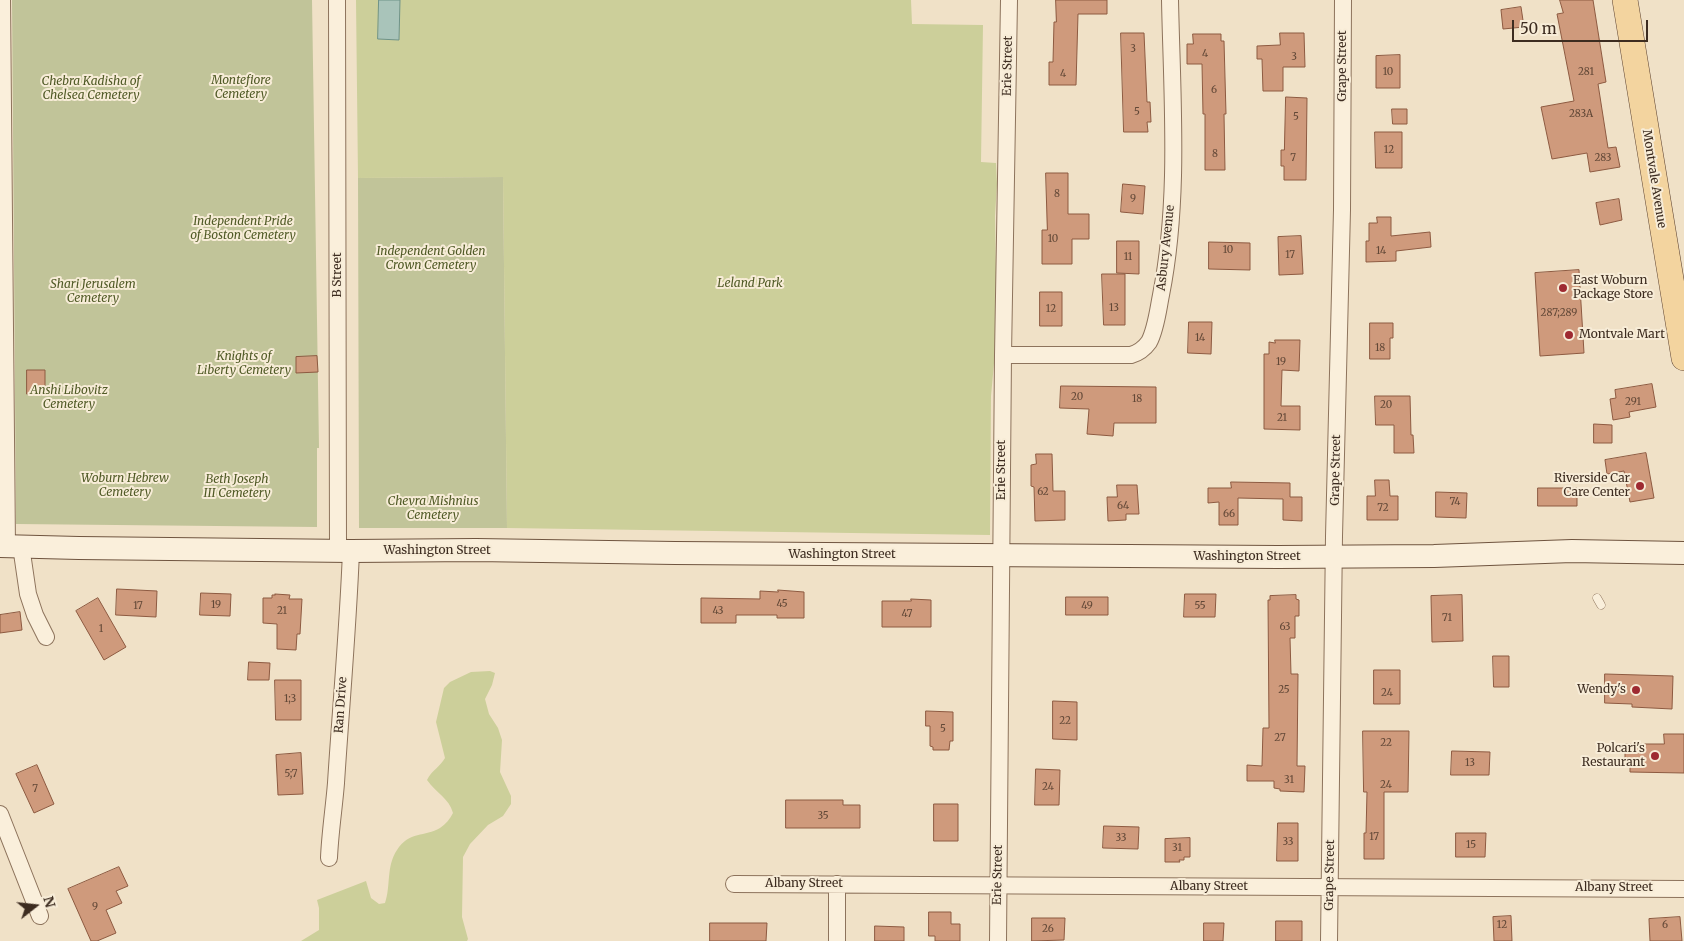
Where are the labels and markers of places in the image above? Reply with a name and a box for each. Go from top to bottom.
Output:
place label: East Woburn Package Store [1573,274,1653,302]
marker: East Woburn Package Store [1557,282,1569,294]
place label: Montvale Mart [1579,328,1665,342]
marker: Montvale Mart [1563,329,1575,341]
place label: Riverside Car Care Center [1554,472,1630,500]
marker: Riverside Car Care Center [1634,480,1646,492]
place label: Wendy's [1577,683,1626,697]
marker: Wendy's [1630,684,1642,696]
place label: Polcari's Restaurant [1582,742,1645,770]
marker: Polcari's Restaurant [1649,750,1661,762]

